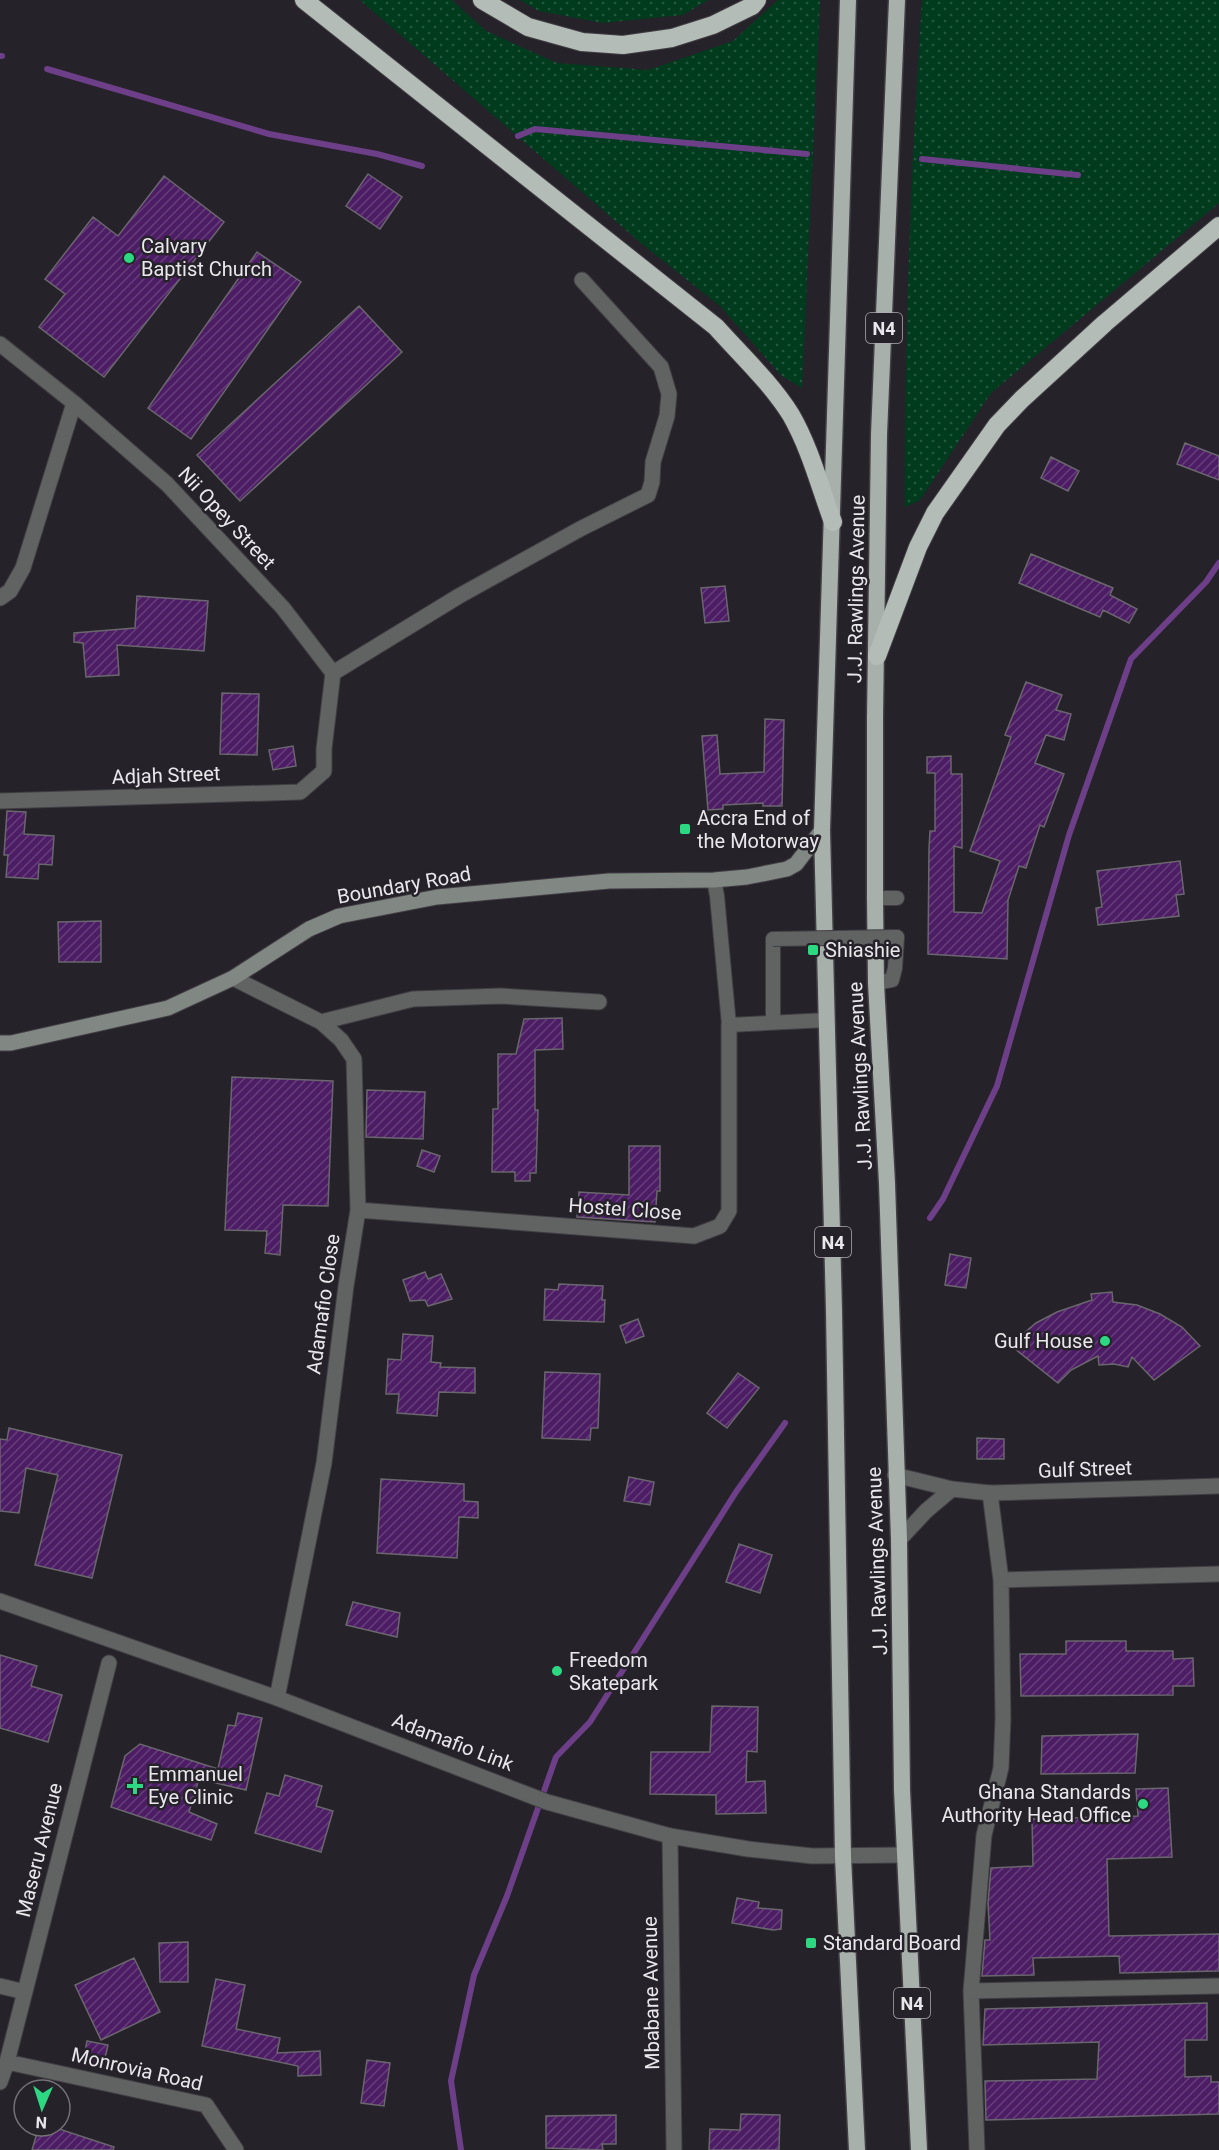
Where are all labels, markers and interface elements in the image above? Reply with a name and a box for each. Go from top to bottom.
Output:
place label: Calvary Baptist Church [141,234,272,281]
marker: Calvary Baptist Church [122,251,136,265]
road number: N4 [866,313,902,343]
street label: Nii Opey Street [173,462,281,574]
street label: J.J. Rawlings Avenue [842,495,870,683]
street label: Adjah Street [111,761,221,789]
place label: Accra End of the Motorway [697,806,819,853]
marker: Accra End of the Motorway [678,822,692,836]
street label: Boundary Road [335,861,473,909]
place label: Shiashie [825,938,900,962]
marker: Shiashie [806,943,820,957]
street label: J.J. Rawlings Avenue [843,981,877,1171]
street label: Hostel Close [568,1193,682,1225]
road number: N4 [815,1227,851,1257]
street label: Adamafio Close [301,1232,345,1376]
place label: Gulf House [994,1329,1093,1353]
marker: Gulf House [1098,1334,1112,1348]
street label: Gulf Street [1038,1455,1132,1483]
street label: J.J. Rawlings Avenue [862,1466,892,1656]
place label: Freedom Skatepark [569,1648,659,1695]
marker: Freedom Skatepark [550,1664,564,1678]
street label: Adamafio Link [389,1708,518,1776]
place label: Emmanuel Eye Clinic [148,1762,243,1809]
marker: Emmanuel Eye Clinic [126,1777,144,1795]
street label: Maseru Avenue [11,1780,67,1920]
place label: Ghana Standards Authority Head Office [942,1780,1131,1827]
marker: Ghana Standards Authority Head Office [1136,1797,1150,1811]
street label: Mbabane Avenue [638,1916,664,2070]
place label: Standard Board [823,1931,961,1955]
marker: Standard Board [804,1936,818,1950]
road number: N4 [894,1988,930,2018]
street label: Monrovia Road [69,2042,205,2096]
north arrow [12,2078,72,2138]
text: N [35,2113,47,2132]

